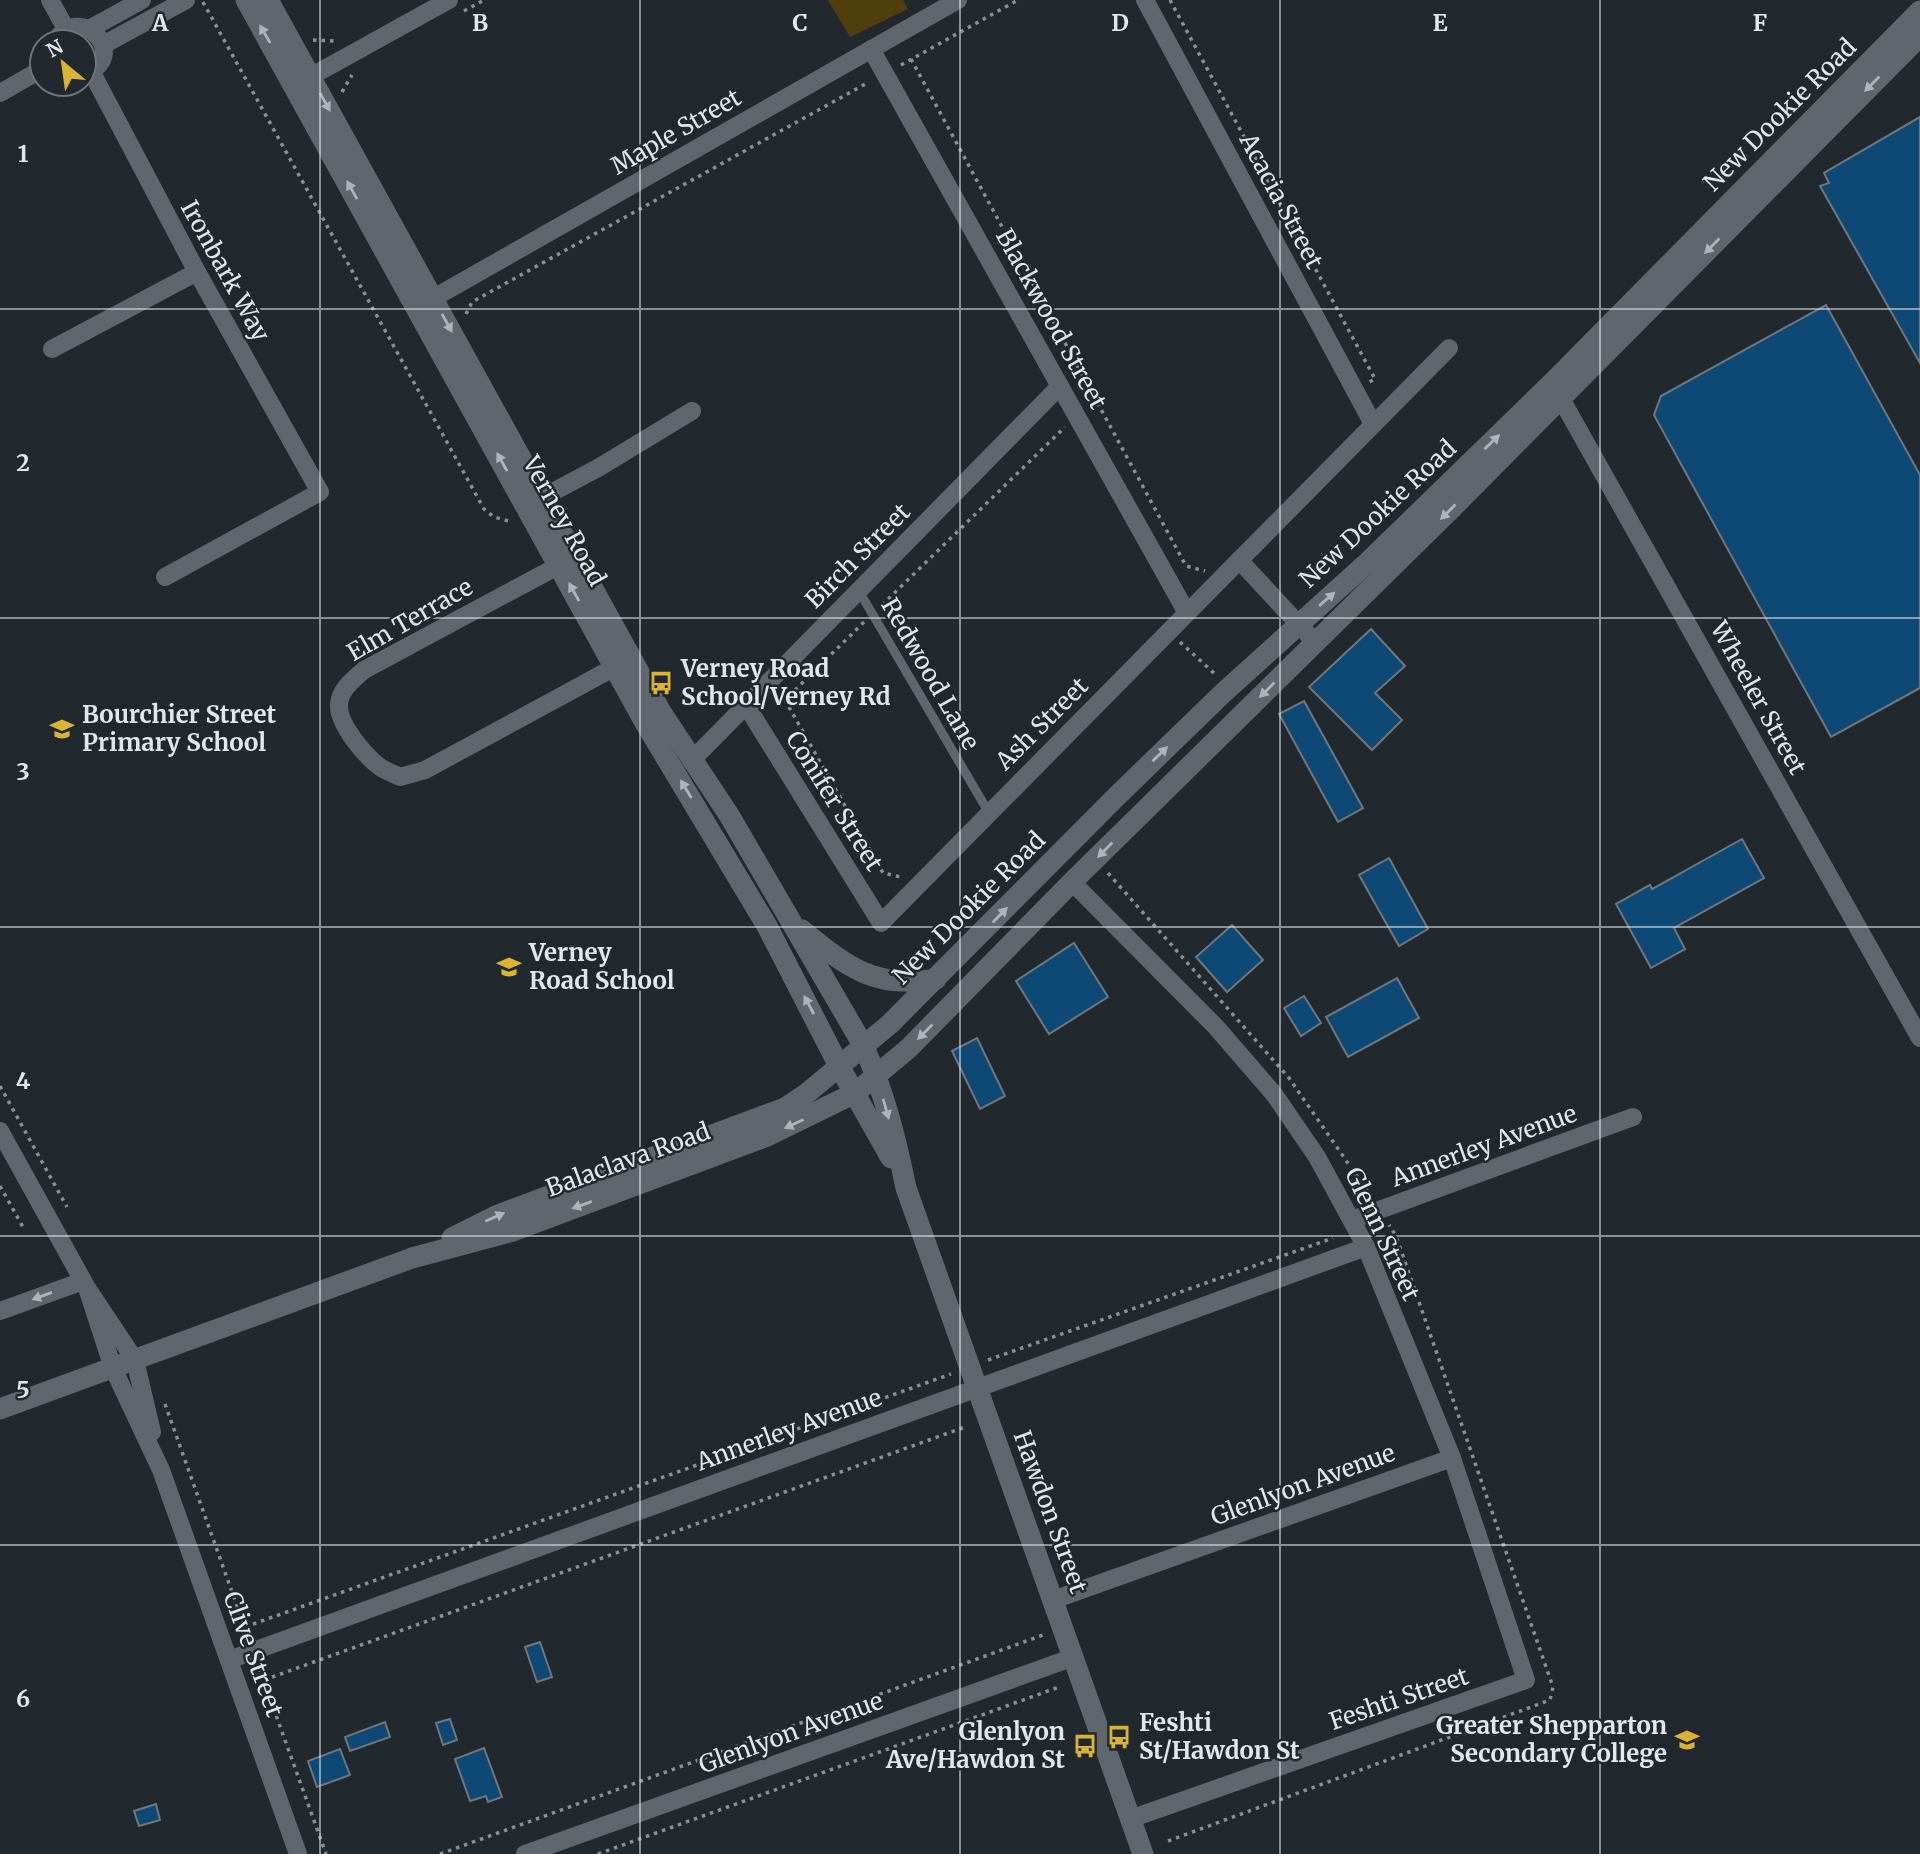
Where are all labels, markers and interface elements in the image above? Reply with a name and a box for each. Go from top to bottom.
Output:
text: A [151,8,169,37]
text: B [472,8,488,37]
text: C [792,8,808,37]
text: D [1111,8,1129,37]
text: E [1432,8,1448,37]
text: F [1753,8,1767,37]
one-way arrow [259,24,271,43]
north arrow [28,28,98,98]
street label: New Dookie Road [1697,32,1863,198]
text: N [42,34,67,62]
one-way arrow [1864,76,1881,92]
street label: Maple Street [605,82,747,181]
one-way arrow [319,93,331,112]
street label: Acacia Street [1232,127,1330,274]
text: 1 [18,139,29,168]
one-way arrow [346,180,358,200]
street label: Ironbark Way [174,195,277,347]
street label: Blackwood Street [989,223,1114,415]
one-way arrow [1704,238,1720,254]
one-way arrow [442,313,453,333]
street label: New Dookie Road [1293,433,1463,594]
one-way arrow [1483,434,1500,451]
text: 2 [16,448,30,477]
street label: Verney Road [515,449,613,591]
one-way arrow [496,452,508,472]
street label: Birch Street [799,496,917,615]
one-way arrow [1440,503,1457,519]
street label: Elm Terrace [341,571,478,668]
one-way arrow [568,582,580,601]
street label: Redwood Lane [874,592,986,755]
one-way arrow [1318,592,1335,607]
street label: Wheeler Street [1703,615,1814,780]
place label: Verney Road School/Verney Rd [680,653,891,712]
bus stop icon: Verney Road School/Verney Rd [647,669,675,697]
street label: Ash Street [988,670,1095,777]
one-way arrow [1259,681,1275,698]
place label: Bourchier Street Primary School [82,699,276,758]
school or university icon: Bourchier Street Primary School [48,715,76,743]
street label: Conifer Street [779,725,890,877]
one-way arrow [1152,746,1168,762]
text: 3 [16,757,30,786]
one-way arrow [680,780,693,799]
street label: New Dookie Road [886,825,1052,991]
one-way arrow [1096,841,1113,858]
one-way arrow [991,907,1008,924]
place label: Verney Road School [528,937,675,996]
school or university icon: Verney Road School [495,953,523,981]
one-way arrow [803,995,815,1014]
one-way arrow [917,1024,933,1040]
text: 4 [16,1066,31,1095]
street label: Annerley Avenue [1386,1098,1581,1194]
one-way arrow [882,1099,892,1120]
street label: Balaclava Road [542,1115,714,1204]
one-way arrow [784,1118,804,1130]
street label: Glenn Street [1338,1162,1427,1306]
one-way arrow [571,1200,592,1211]
one-way arrow [485,1211,506,1222]
one-way arrow [31,1291,52,1302]
text: 5 [16,1375,30,1404]
street label: Annerley Avenue [691,1382,886,1478]
street label: Hawdon Street [1007,1426,1094,1598]
street label: Glenlyon Avenue [1207,1437,1399,1532]
street label: Clive Street [217,1587,291,1721]
street label: Feshti Street [1325,1660,1473,1737]
text: 6 [16,1684,30,1713]
street label: Glenlyon Avenue [695,1685,887,1780]
place label: Feshti St/Hawdon St [1139,1707,1300,1766]
place label: Greater Shepparton Secondary College [1436,1710,1667,1769]
place label: Glenlyon Ave/Hawdon St [885,1716,1065,1775]
bus stop icon: Feshti St/Hawdon St [1105,1723,1133,1751]
school or university icon: Greater Shepparton Secondary College [1673,1726,1701,1754]
bus stop icon: Glenlyon Ave/Hawdon St [1071,1732,1099,1760]

